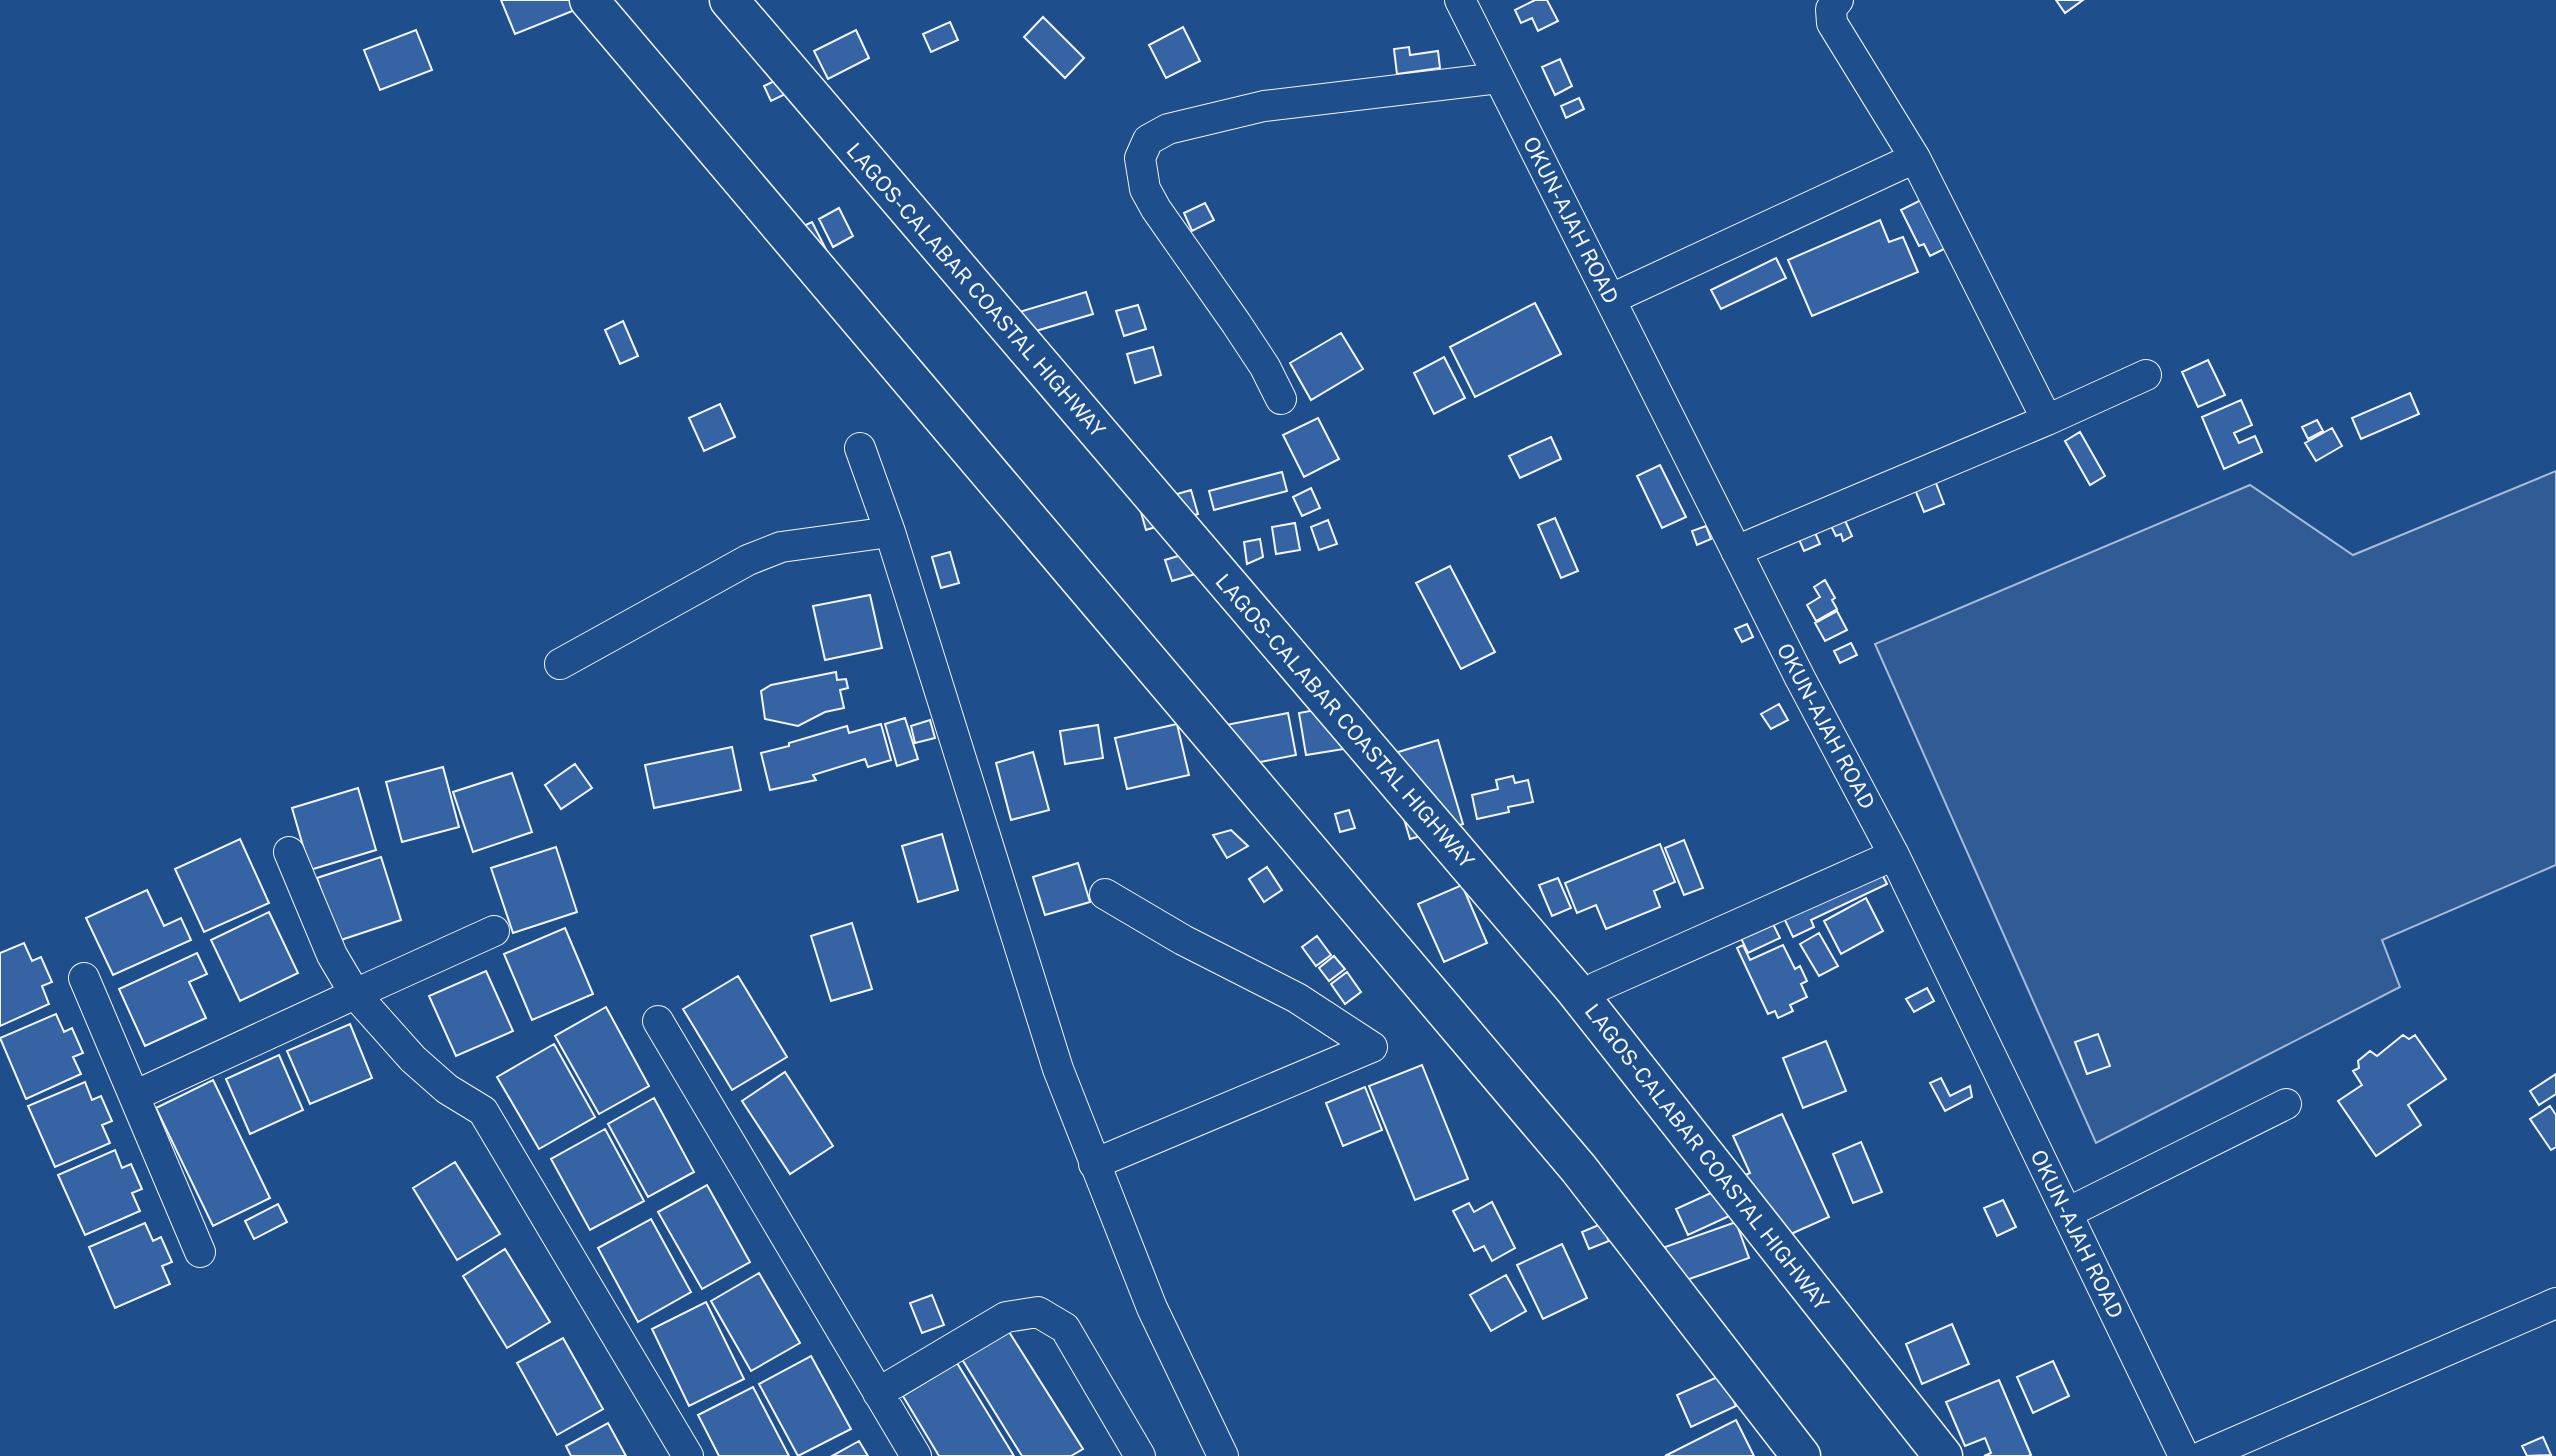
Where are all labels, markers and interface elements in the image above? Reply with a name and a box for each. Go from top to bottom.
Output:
street label: OKUN-AJAH ROAD [1518,132,1624,308]
street label: LAGOS-CALABAR COASTAL HIGHWAY [841,138,1111,442]
street label: LAGOS-CALABAR COASTAL HIGHWAY [1210,569,1480,873]
street label: OKUN-AJAH ROAD [1772,639,1880,813]
street label: LAGOS-CALABAR COASTAL HIGHWAY [1580,999,1834,1315]
street label: OKUN-AJAH ROAD [2025,1146,2129,1322]

